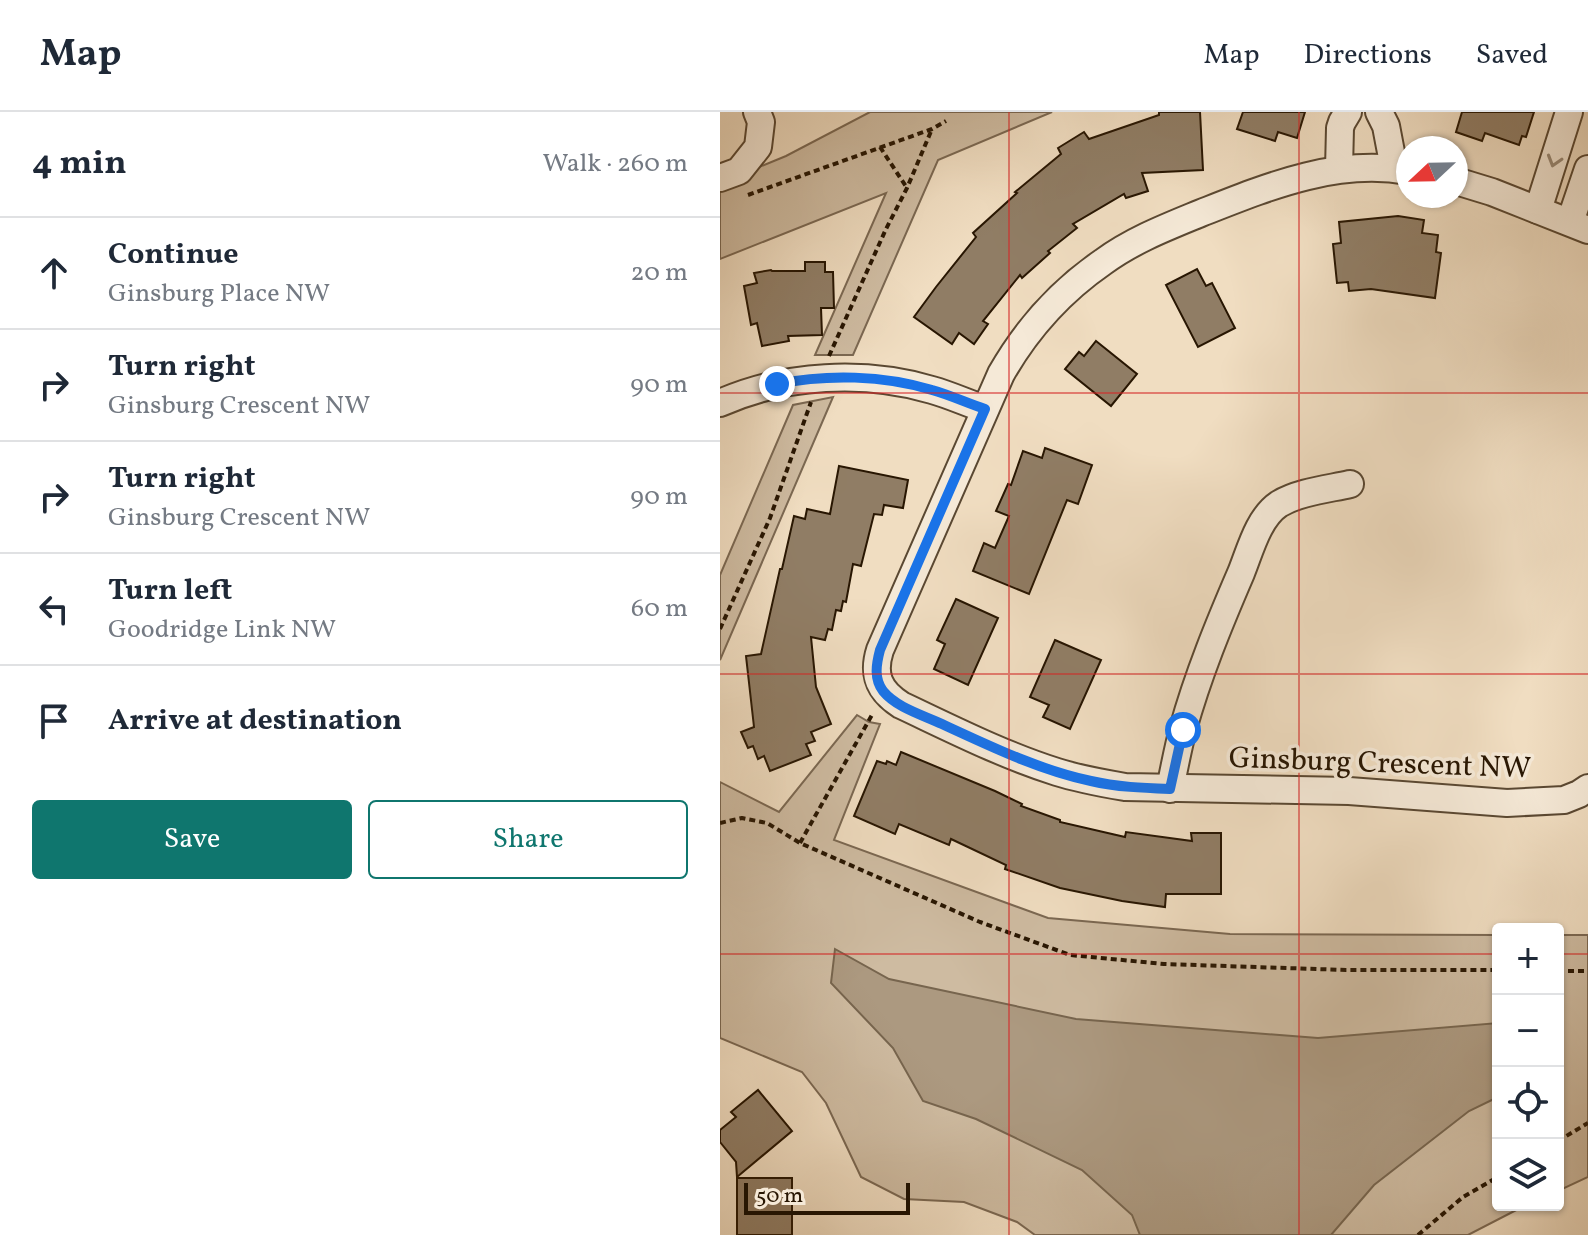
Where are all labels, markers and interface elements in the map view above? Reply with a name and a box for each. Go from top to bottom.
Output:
text: Map [40,29,121,82]
text: Map [1204,36,1260,75]
text: Directions [1304,36,1432,75]
text: Saved [1476,36,1548,75]
north arrow [1396,136,1468,208]
text: 4 min [32,141,127,188]
text: Walk · 260 m [542,146,688,182]
one-way arrow [1547,153,1563,167]
text: Continue [108,234,239,276]
icon: ahead [32,251,76,295]
text: 20 m [630,255,688,291]
text: Ginsburg Place NW [108,276,330,312]
text: Turn right [108,346,256,388]
icon: right [32,363,76,407]
route end [759,366,795,402]
text: 90 m [630,367,688,403]
text: Ginsburg Crescent NW [108,388,370,424]
text: Turn right [108,458,256,500]
icon: right [32,475,76,519]
text: 90 m [630,479,688,515]
text: Ginsburg Crescent NW [108,500,370,536]
text: Turn left [108,570,232,612]
icon: left [32,587,76,631]
text: 60 m [631,591,688,627]
text: Goodridge Link NW [108,612,336,648]
icon: arrive [32,699,76,743]
text: Arrive at destination [108,700,402,742]
route start [1165,712,1201,748]
street label: Ginsburg Crescent NW [1228,738,1532,790]
button: Save [32,800,352,879]
button: Share [368,800,688,879]
map controls [1492,923,1564,1211]
button: + [1492,923,1564,995]
button: − [1492,995,1564,1067]
button: locate [1492,1067,1564,1139]
button: layers [1492,1139,1564,1211]
scale bar [744,1179,910,1215]
text: 50 m [756,1181,803,1212]

